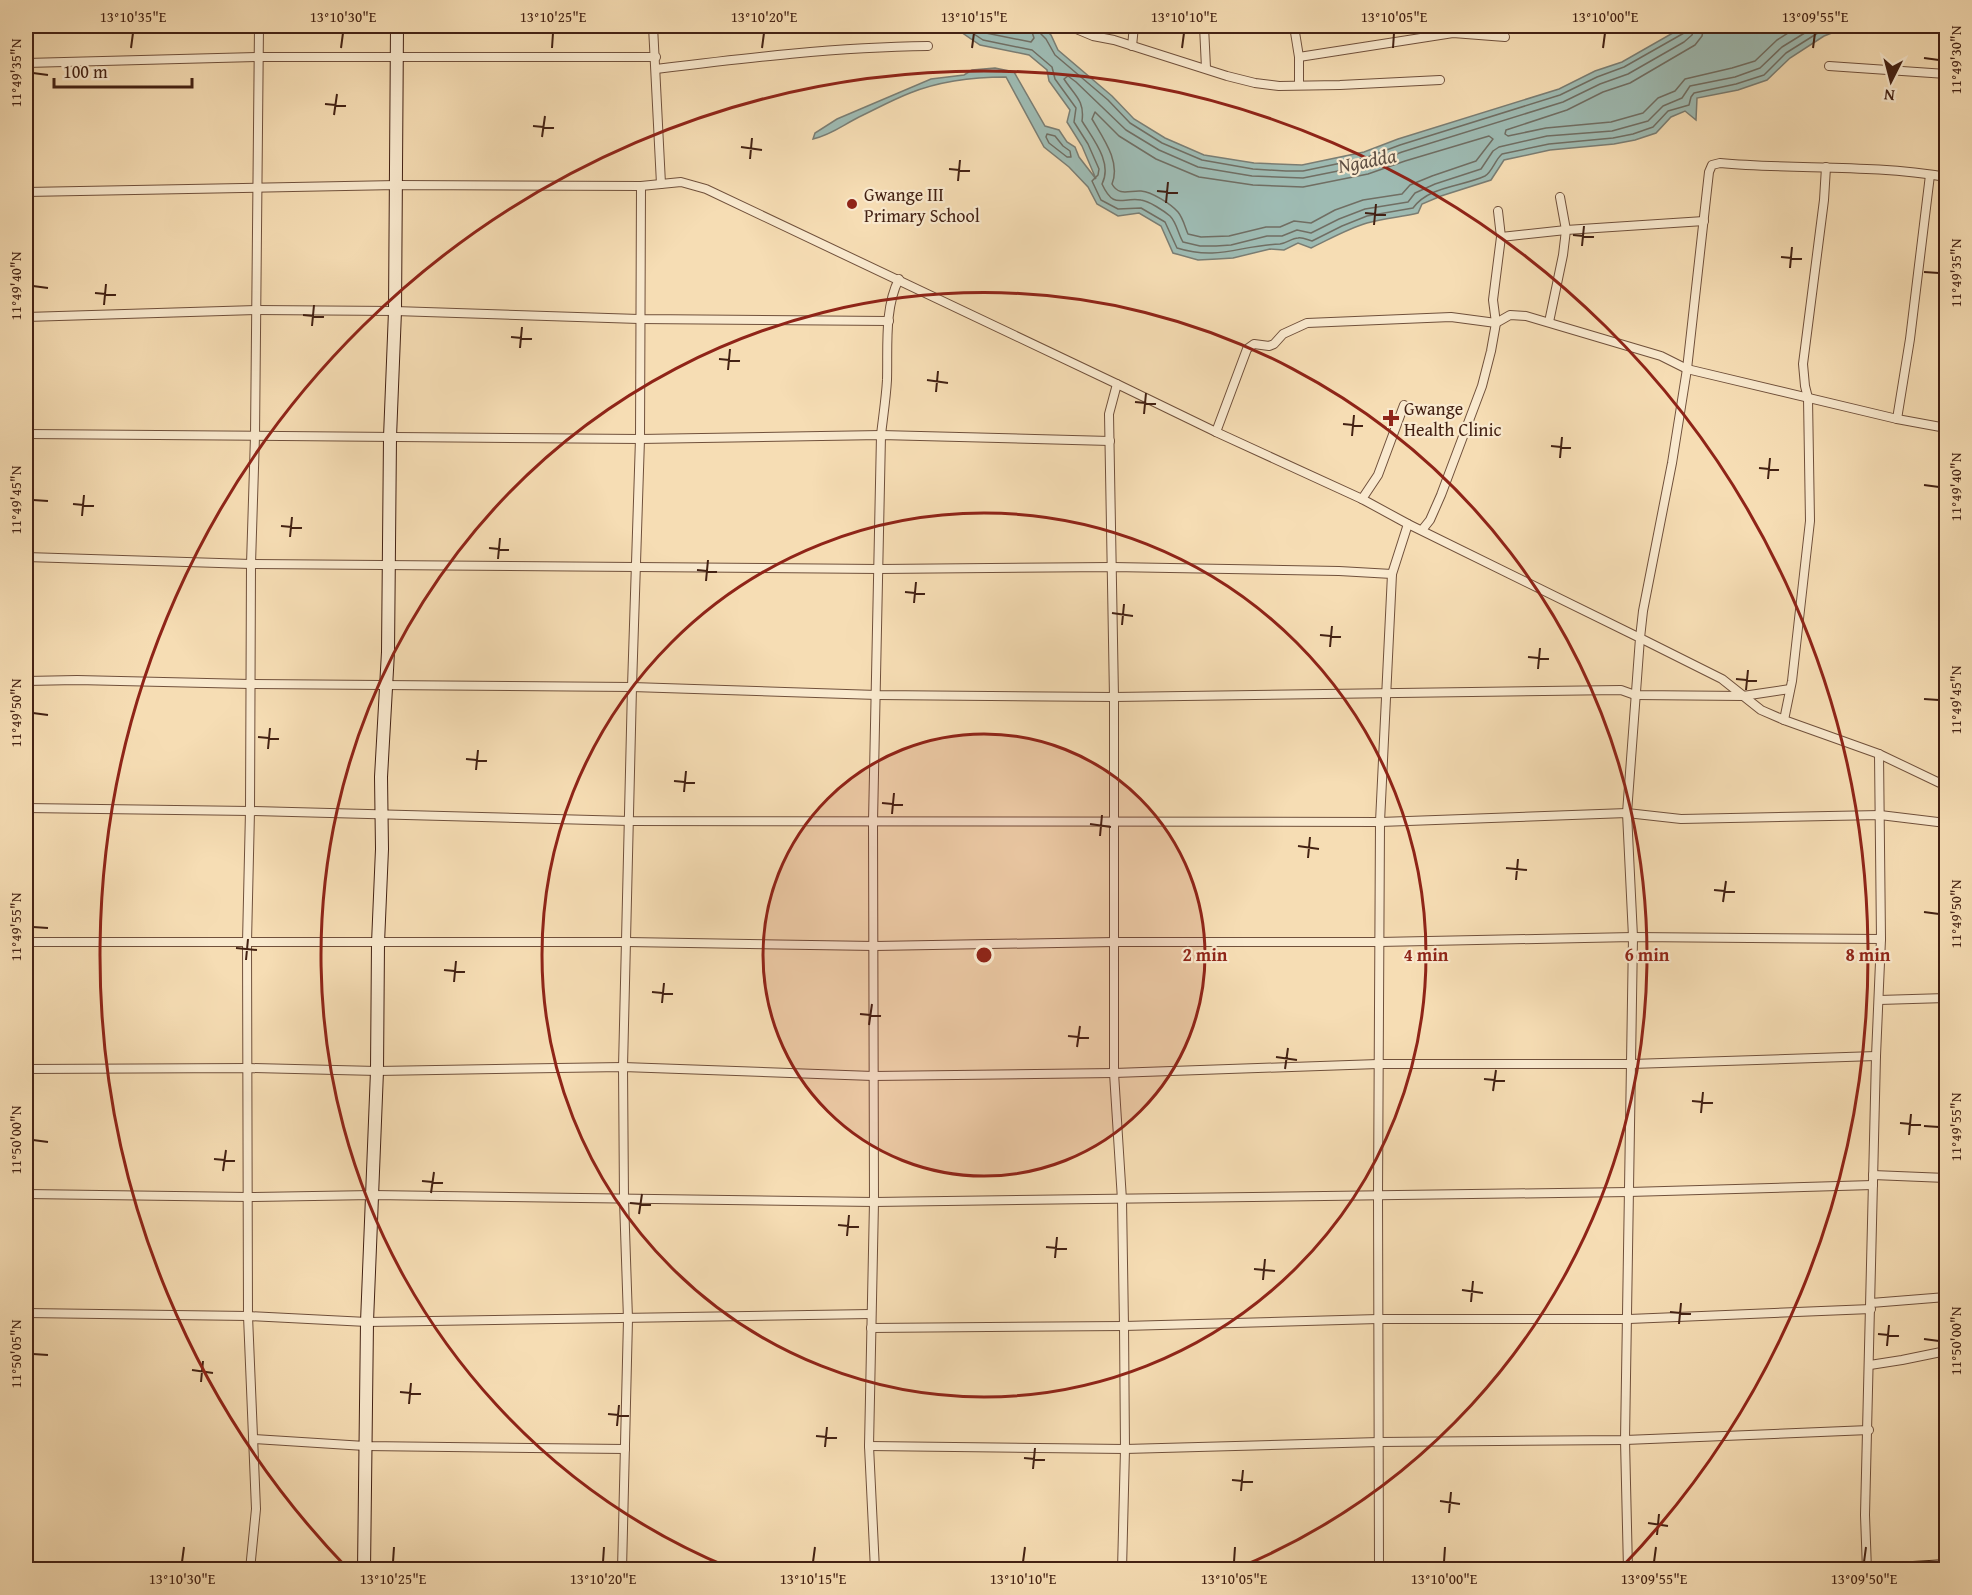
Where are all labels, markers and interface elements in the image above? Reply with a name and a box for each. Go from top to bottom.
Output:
text: 13°10'35"E [100,6,167,27]
text: 13°10'30"E [310,6,377,27]
text: 13°10'25"E [520,6,587,27]
text: 13°10'20"E [731,6,798,27]
text: 13°10'15"E [941,6,1008,27]
text: 13°10'10"E [1151,6,1218,27]
text: 13°10'05"E [1361,6,1428,27]
text: 13°10'00"E [1572,6,1639,27]
text: 13°09'55"E [1782,6,1849,27]
text: 11°49'30"N [1945,25,1966,94]
text: 11°49'35"N [5,38,26,107]
scale bar [54,51,192,89]
north arrow [1861,51,1921,111]
text: 100 m [63,58,108,85]
text: N [1883,83,1896,108]
water label: Ngadda [1334,140,1399,180]
place label: Gwange III Primary School [864,181,980,229]
marker: Gwange III Primary School [845,197,859,211]
text: 11°49'35"N [1945,238,1966,307]
text: 11°49'40"N [5,251,26,320]
place label: Gwange Health Clinic [1404,395,1501,443]
marker: Gwange Health Clinic [1382,409,1400,427]
text: 11°49'40"N [1945,452,1966,521]
text: 11°49'45"N [5,465,26,534]
text: 11°49'45"N [1945,665,1966,734]
text: 11°49'50"N [5,678,26,747]
text: 11°49'50"N [1945,879,1966,948]
text: 11°49'55"N [5,892,26,961]
text: 2 min [1183,941,1228,968]
text: 4 min [1404,941,1449,968]
text: 6 min [1625,941,1670,968]
text: 8 min [1846,941,1891,968]
centre of rings [974,945,994,965]
text: 11°49'55"N [1945,1092,1966,1161]
text: 11°50'00"N [5,1105,26,1174]
text: 11°50'00"N [1945,1306,1966,1375]
text: 11°50'05"N [5,1319,26,1388]
text: 13°10'30"E [149,1568,216,1589]
text: 13°10'25"E [360,1568,427,1589]
text: 13°10'20"E [570,1568,637,1589]
text: 13°10'15"E [780,1568,847,1589]
text: 13°10'10"E [990,1568,1057,1589]
text: 13°10'05"E [1201,1568,1268,1589]
text: 13°10'00"E [1411,1568,1478,1589]
text: 13°09'55"E [1621,1568,1688,1589]
text: 13°09'50"E [1831,1568,1898,1589]

